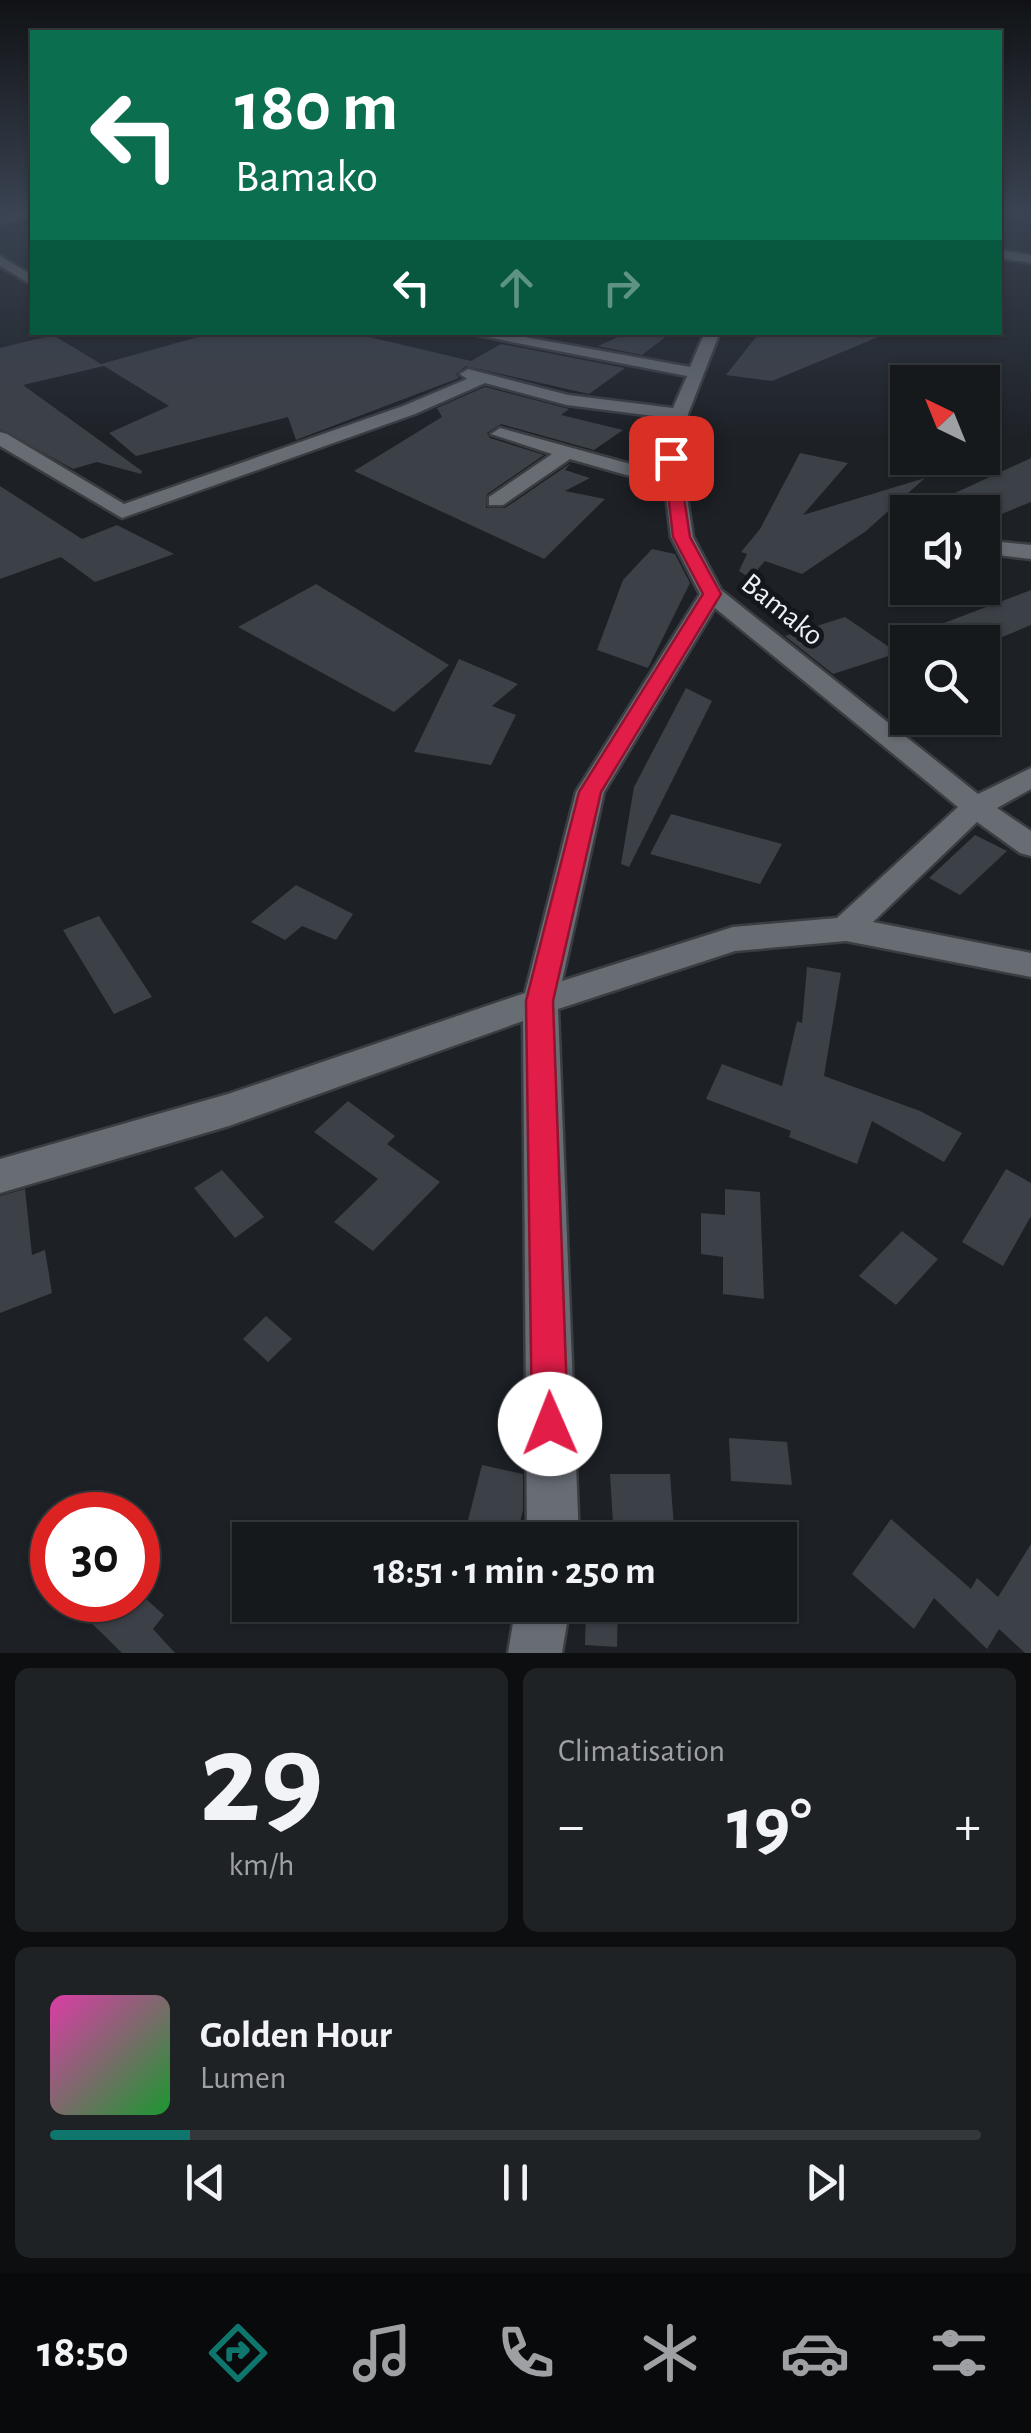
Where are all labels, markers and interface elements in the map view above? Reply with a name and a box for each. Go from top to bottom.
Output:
icon: left [70,70,200,200]
text: 180 m [235,73,398,143]
text: Bamako [235,155,378,200]
icon: left [384,260,439,315]
icon: ahead [489,260,544,315]
icon: right [594,260,649,315]
north arrow [890,365,1000,475]
map controls [890,365,1000,735]
pin [629,416,714,501]
icon: arrive [644,431,699,486]
button: sound [890,495,1000,605]
street label: Bamako [736,568,829,651]
button: search [890,625,1000,735]
position arrow [498,1372,602,1476]
speed limit sign: 30 [30,1492,160,1622]
text: 18:51 · 1 min · 250 m [373,1553,656,1591]
text: 29 [199,1716,324,1846]
text: Climatisation [558,1735,725,1767]
text: 19° [727,1788,812,1863]
text: − [558,1799,584,1854]
text: + [955,1799,981,1854]
text: km/h [228,1849,295,1881]
text: Golden Hour [200,2017,392,2055]
text: Lumen [200,2062,286,2094]
icon: previous [178,2155,233,2210]
icon: pause [488,2155,543,2210]
icon: next [798,2155,853,2210]
icon: directions [203,2318,273,2388]
icon: music [347,2318,417,2388]
icon: phone [491,2318,561,2388]
icon: climate [635,2318,705,2388]
icon: car [780,2318,850,2388]
icon: filters [924,2318,994,2388]
text: 18:50 [37,2330,129,2375]

